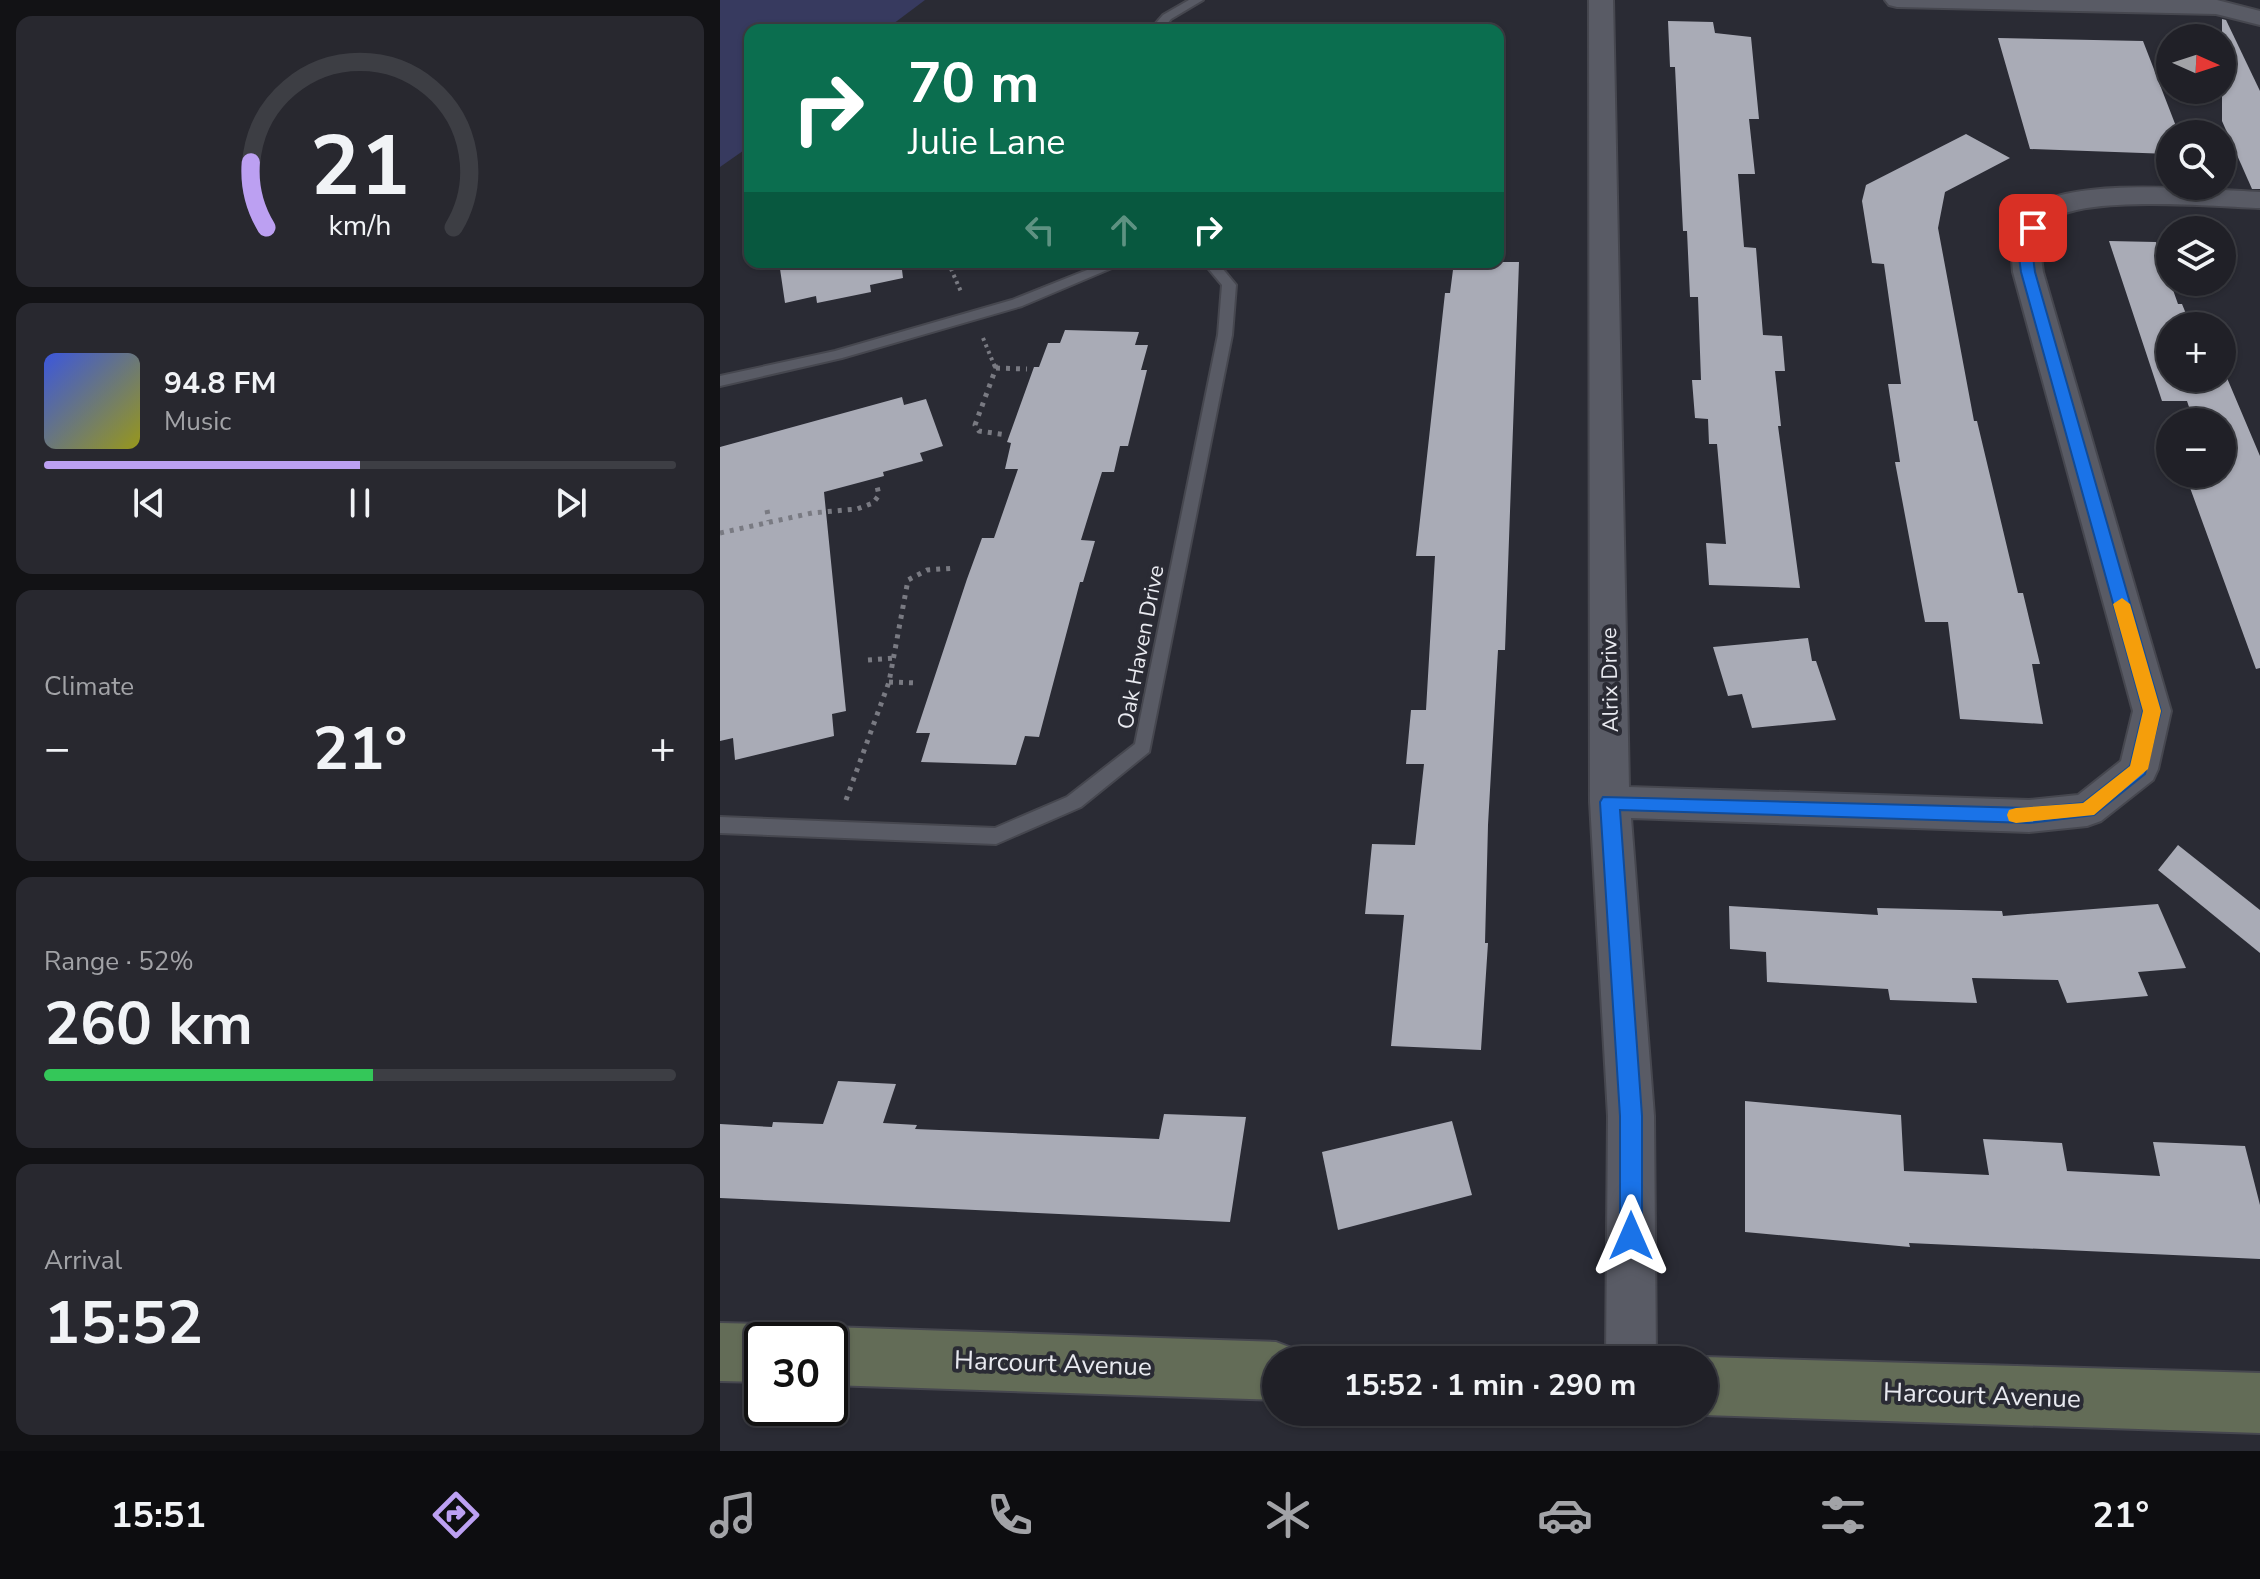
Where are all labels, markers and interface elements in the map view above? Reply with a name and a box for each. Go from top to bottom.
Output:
north arrow [2156,24,2236,104]
map controls [2156,24,2236,488]
text: 70 m [908,45,1039,122]
icon: right [776,56,880,160]
text: 21 [310,109,410,222]
text: Julie Lane [908,118,1066,167]
button: search [2156,120,2236,200]
pin [1999,194,2067,262]
text: km/h [329,206,391,245]
icon: arrive [2011,206,2055,250]
icon: left [1018,208,1062,252]
icon: ahead [1102,208,1146,252]
icon: right [1186,208,1230,252]
button: layers [2156,216,2236,296]
button: + [2156,312,2236,392]
text: 94.8 FM [164,363,276,404]
text: Music [164,404,231,439]
button: − [2156,408,2236,488]
icon: previous [127,481,171,525]
icon: pause [338,481,382,525]
icon: next [549,481,593,525]
street label: Oak Haven Drive [1110,563,1172,732]
street label: Alrix Drive [1594,627,1626,733]
text: Climate [44,669,134,704]
text: 21° [313,708,407,790]
text: − [44,719,70,779]
text: + [650,719,676,779]
text: Range · 52% [44,944,194,979]
text: 260 km [44,983,253,1065]
position arrow [1589,1194,1673,1278]
text: Arrival [44,1243,122,1278]
text: 15:52 [44,1282,203,1364]
speed limit sign: 30 [744,1322,848,1426]
street label: Harcourt Avenue [954,1343,1152,1384]
text: 15:52 · 1 min · 290 m [1344,1365,1636,1406]
street label: Harcourt Avenue [1883,1375,2081,1416]
icon: directions [428,1487,484,1543]
icon: music [705,1487,761,1543]
icon: phone [982,1487,1038,1543]
icon: climate [1260,1487,1316,1543]
icon: car [1537,1487,1593,1543]
icon: filters [1815,1487,1871,1543]
text: 15:51 [111,1491,206,1540]
text: 21° [2092,1491,2149,1540]

